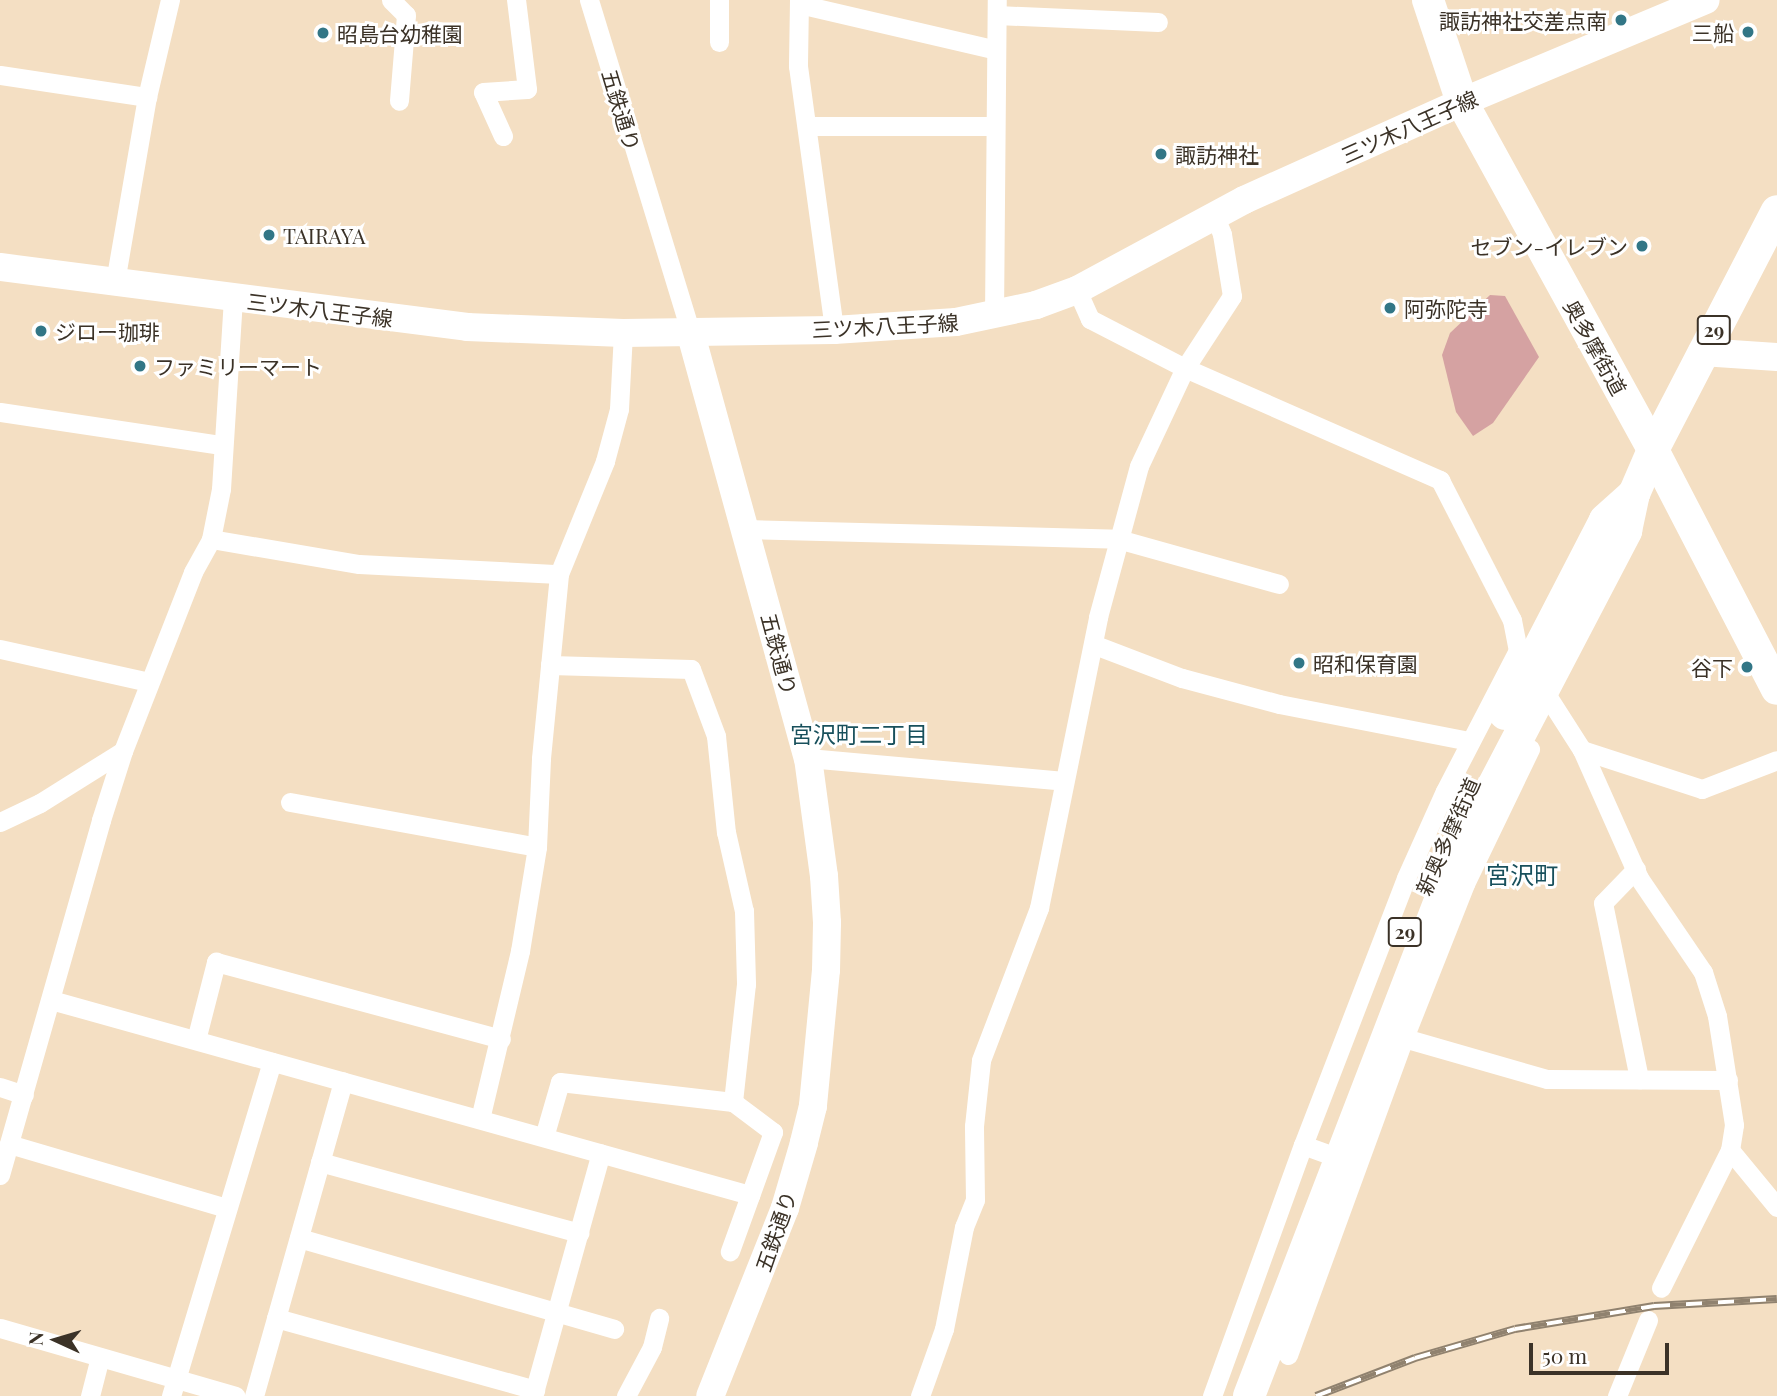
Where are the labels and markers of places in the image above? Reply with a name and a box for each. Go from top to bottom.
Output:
place label: 諏訪神社交差点南 [1439,7,1607,33]
marker: 諏訪神社交差点南 [1613,12,1629,28]
place label: 三船 [1692,19,1734,45]
place label: 昭島台幼稚園 [337,20,463,46]
marker: 三船 [1740,24,1756,40]
marker: 昭島台幼稚園 [315,25,331,41]
place label: 諏訪神社 [1175,141,1259,167]
marker: 諏訪神社 [1153,146,1169,162]
place label: TAIRAYA [283,222,365,248]
marker: TAIRAYA [261,227,277,243]
place label: セブン-イレブン [1471,233,1628,259]
marker: セブン-イレブン [1634,238,1650,254]
place label: 阿弥陀寺 [1404,295,1488,321]
marker: 阿弥陀寺 [1382,300,1398,316]
place label: ジロー珈琲 [55,318,160,344]
marker: ジロー珈琲 [33,323,49,339]
place label: ファミリーマート [154,353,322,379]
marker: ファミリーマート [132,358,148,374]
place label: 昭和保育園 [1313,650,1418,676]
place label: 谷下 [1691,654,1733,680]
marker: 昭和保育園 [1291,655,1307,671]
marker: 谷下 [1739,659,1755,675]

